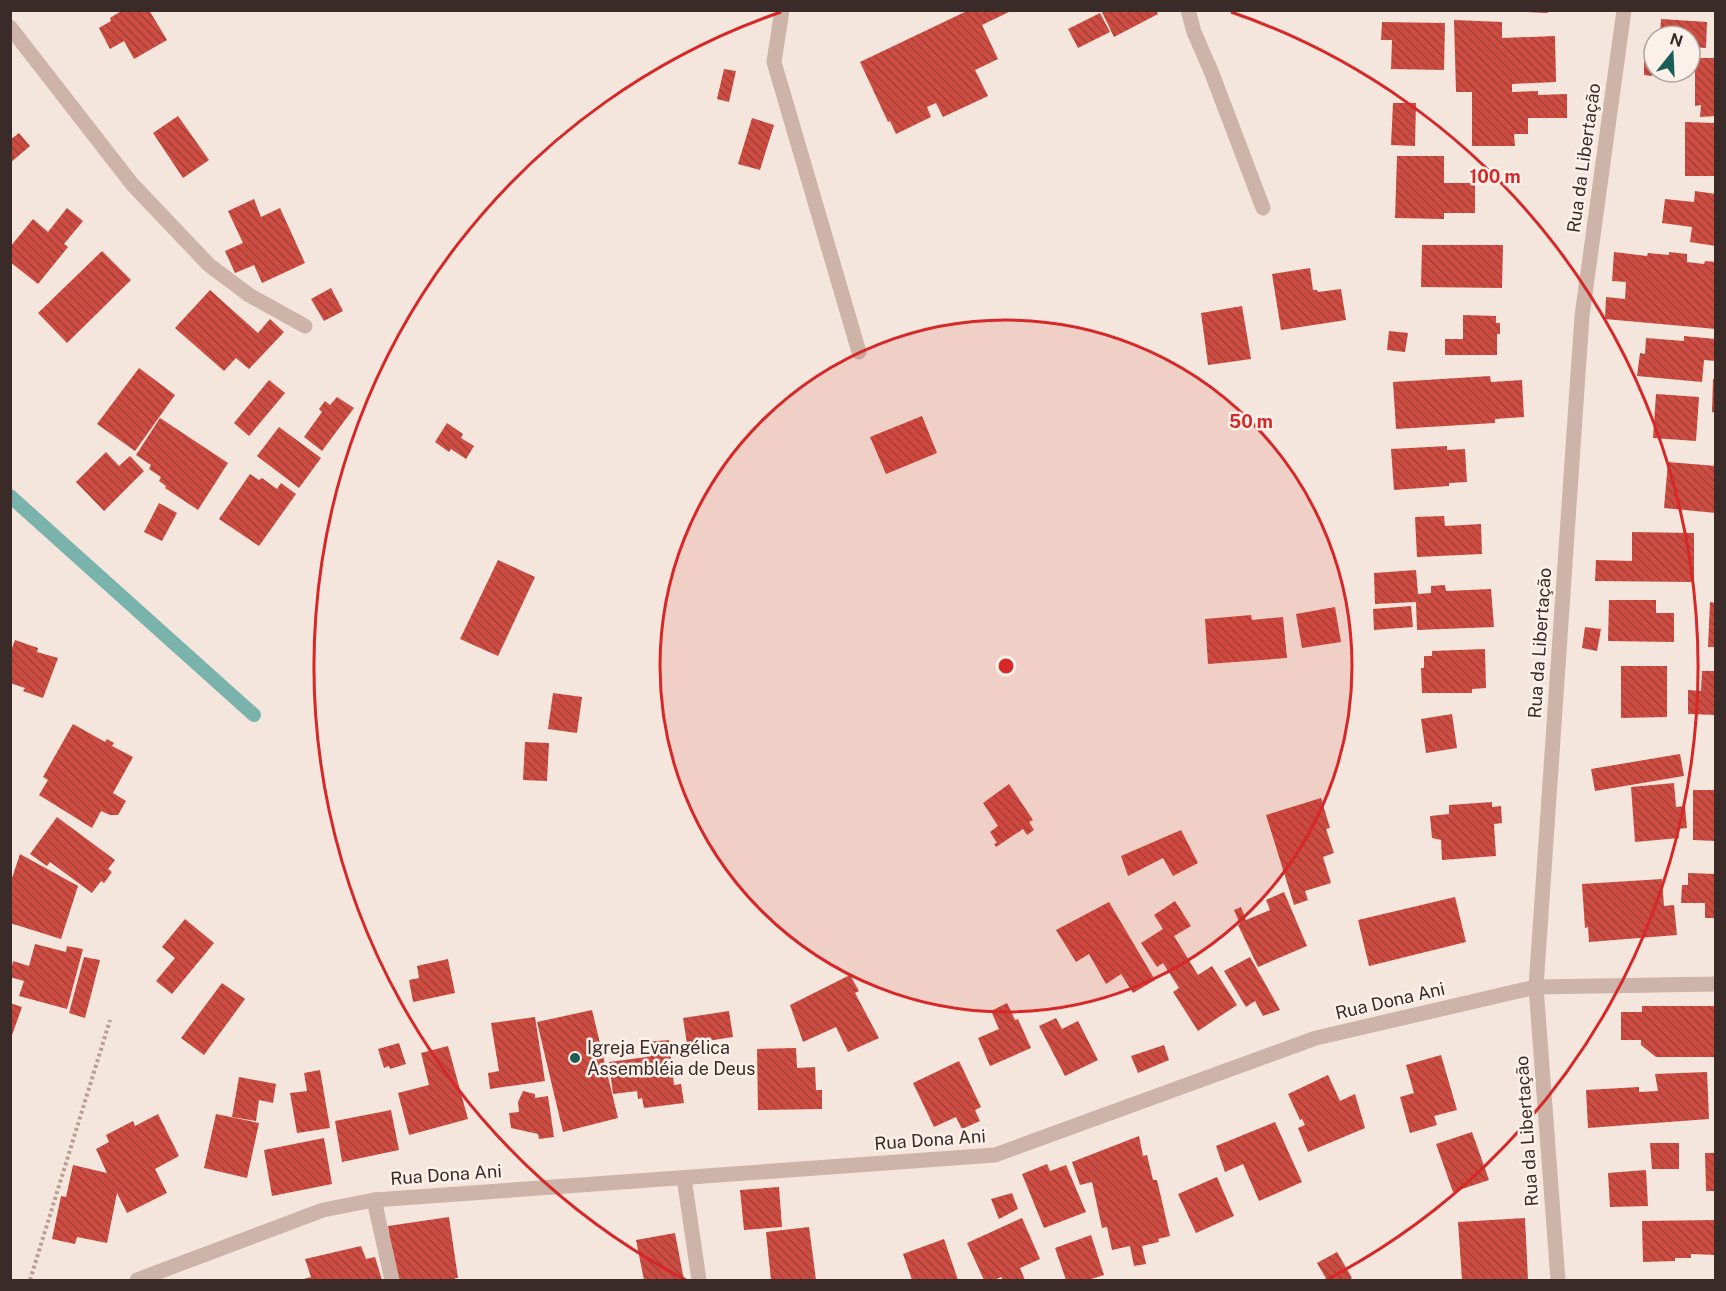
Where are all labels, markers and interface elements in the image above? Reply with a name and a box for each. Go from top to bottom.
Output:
north arrow [1642,24,1702,84]
text: N [1668,29,1685,51]
street label: Rua da Libertação [1563,82,1604,234]
text: 100 m [1469,166,1521,187]
text: 50 m [1229,411,1273,432]
street label: Rua da Libertação [1524,567,1555,719]
centre of rings [996,656,1016,676]
street label: Rua Dona Ani [1333,978,1447,1023]
place label: Igreja Evangélica Assembléia de Deus [587,1037,755,1079]
marker: Igreja Evangélica Assembléia de Deus [568,1051,582,1065]
street label: Rua da Libertação [1511,1055,1542,1207]
street label: Rua Dona Ani [873,1125,986,1154]
street label: Rua Dona Ani [389,1160,502,1189]

